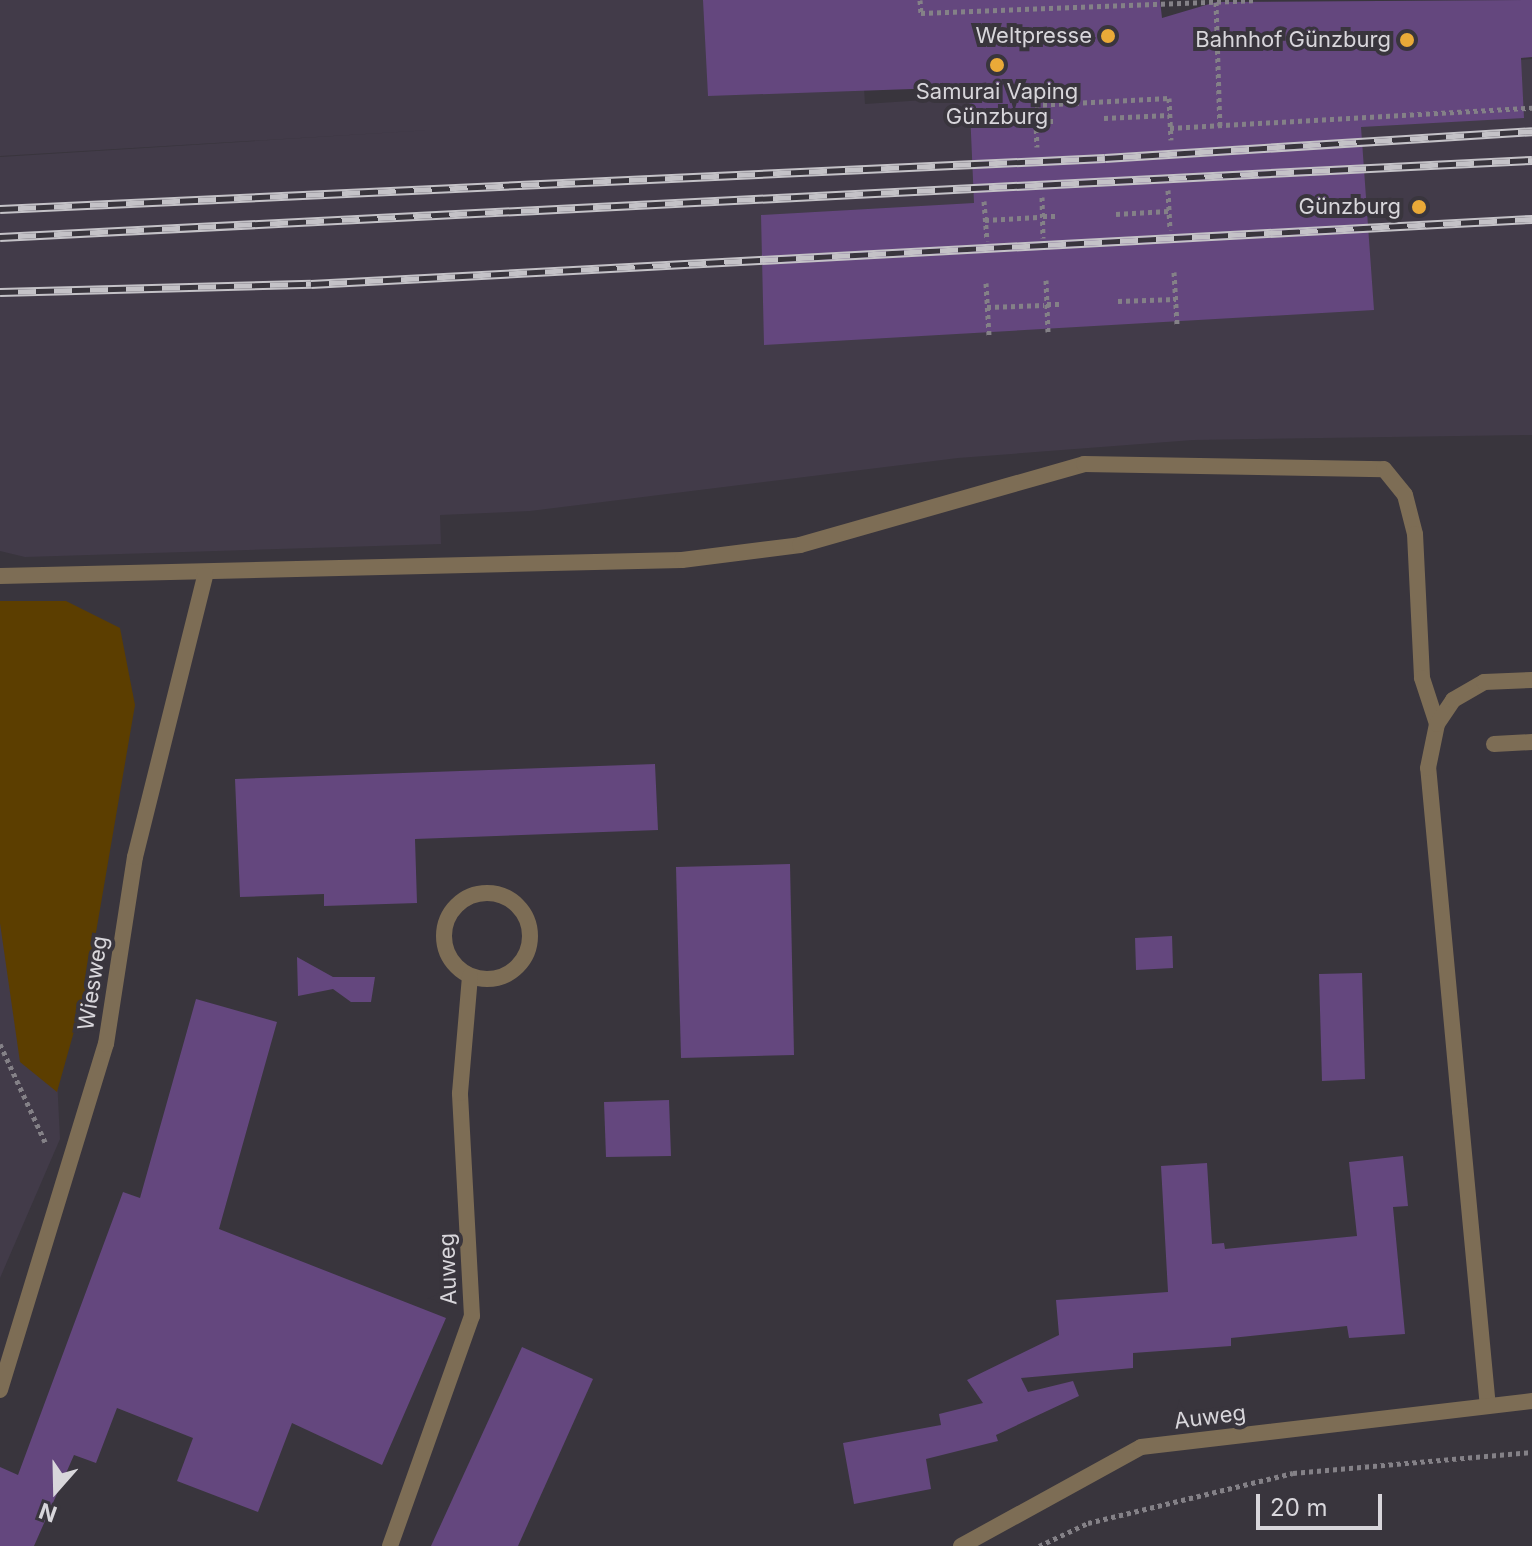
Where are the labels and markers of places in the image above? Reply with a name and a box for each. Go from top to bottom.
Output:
place label: Weltpresse [976,23,1092,49]
marker: Weltpresse [1099,27,1117,45]
place label: Bahnhof Günzburg [1195,27,1391,53]
marker: Bahnhof Günzburg [1398,31,1416,49]
marker: Samurai Vaping Günzburg [988,56,1006,74]
place label: Samurai Vaping Günzburg [916,78,1078,130]
place label: Günzburg [1299,194,1401,220]
marker: Günzburg [1408,196,1430,218]

